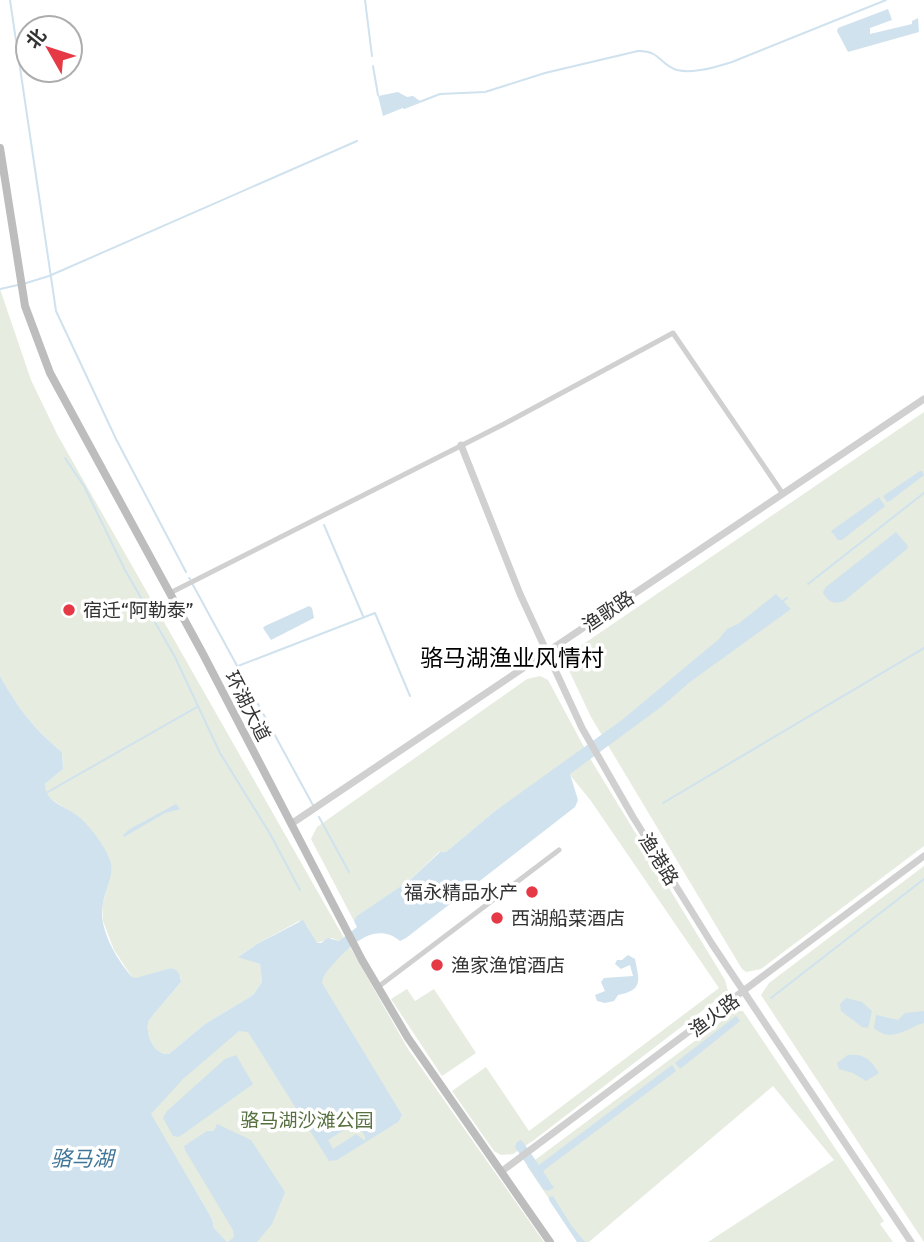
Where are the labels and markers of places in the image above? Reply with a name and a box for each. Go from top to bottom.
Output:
place label: 宿迁“阿勒泰” [83,599,193,622]
marker: 宿迁“阿勒泰” [61,602,77,618]
place label: 福永精品水产 [404,881,518,904]
marker: 福永精品水产 [524,884,540,900]
place label: 西湖船菜酒店 [511,907,625,930]
marker: 西湖船菜酒店 [489,910,505,926]
place label: 渔家渔馆酒店 [451,954,565,977]
marker: 渔家渔馆酒店 [429,957,445,973]

